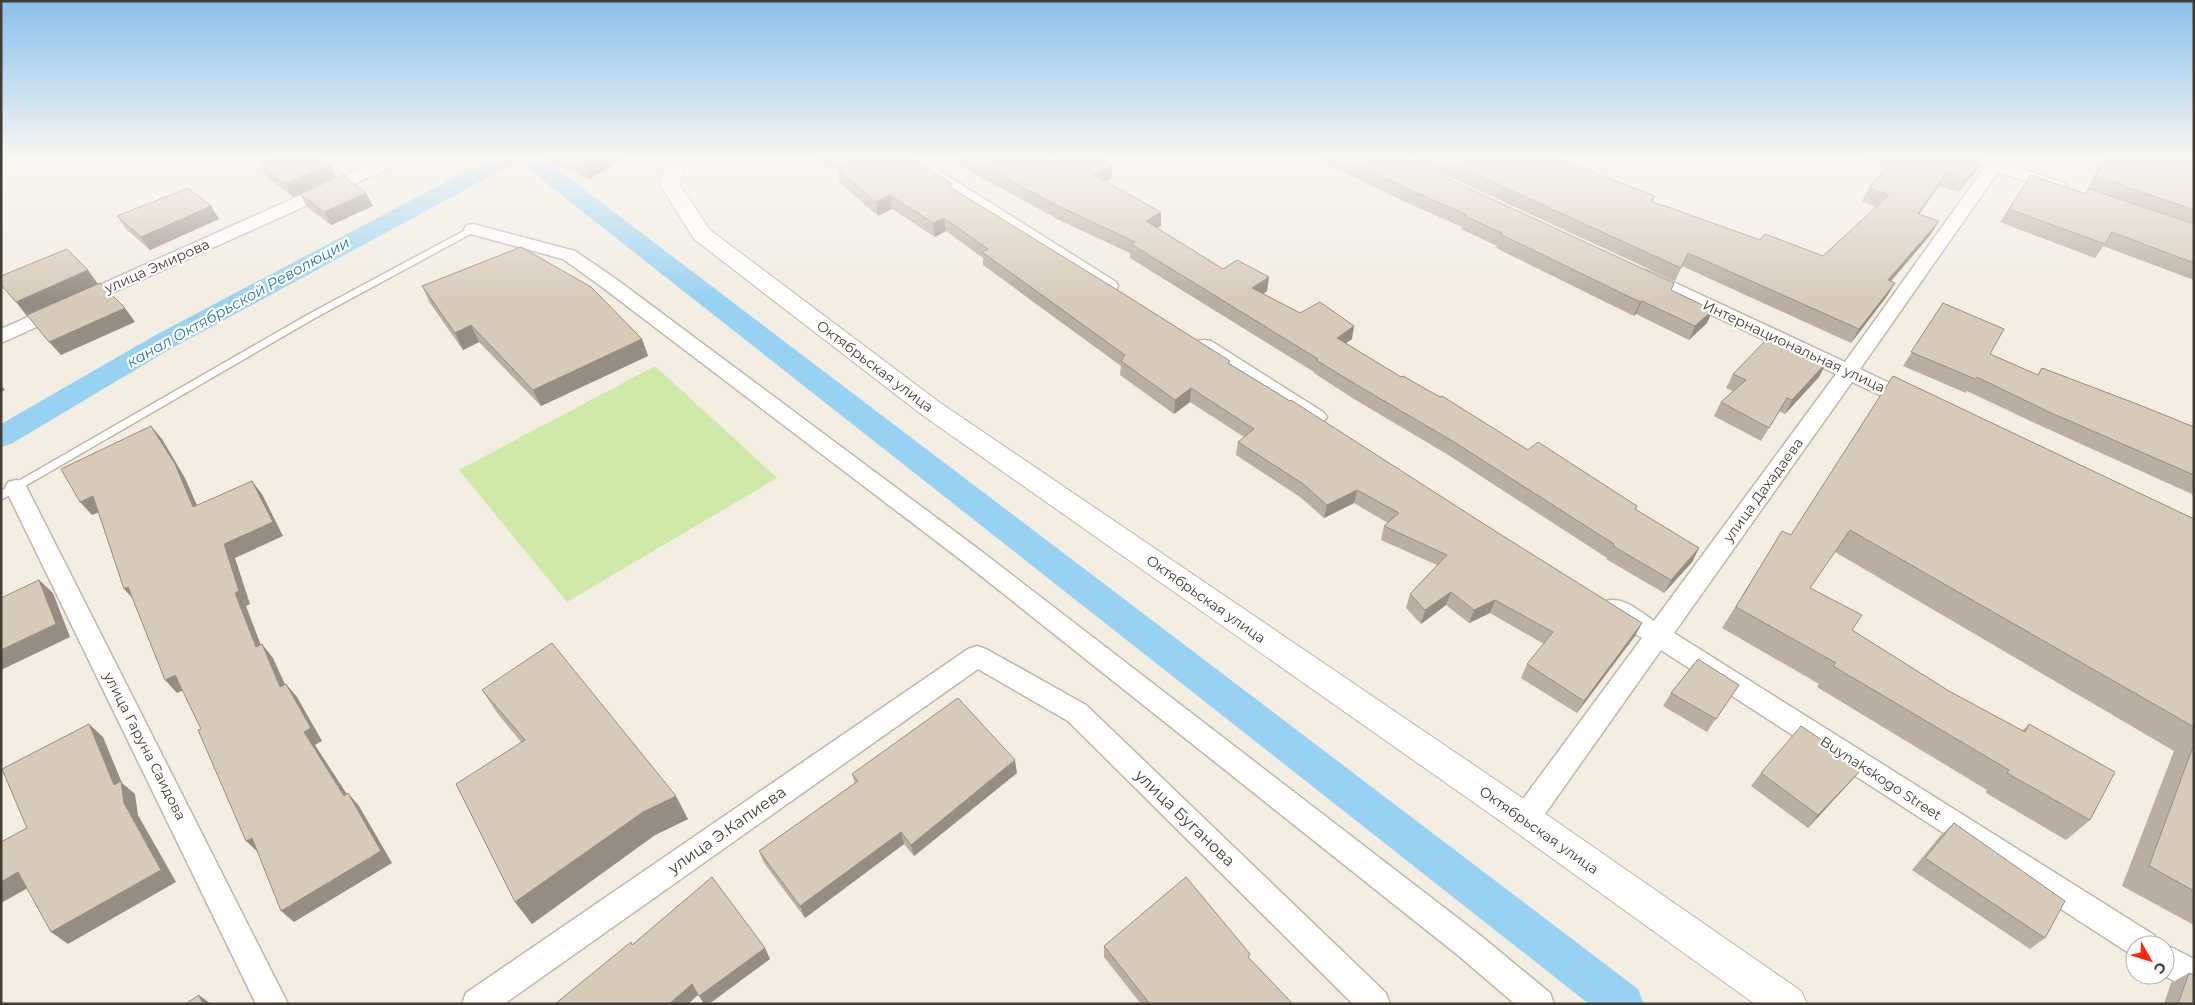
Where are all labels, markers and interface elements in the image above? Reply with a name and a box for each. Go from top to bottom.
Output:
water label: канал Октябрьской Революции [123,233,353,371]
street label: улица Эмирова [101,235,212,298]
street label: Интернациональная улица [1700,296,1888,396]
street label: Октябрьская улица [813,316,937,416]
street label: улица Дахадаева [1719,434,1807,547]
street label: Октябрьская улица [1143,551,1269,647]
street label: улица Гаруна Саидова [99,668,190,823]
street label: Buynakskogo Street [1817,732,1945,824]
street label: улица Буганова [1130,765,1239,870]
street label: улица Э.Капиева [664,782,790,878]
street label: Октябрьская улица [1476,782,1602,878]
north arrow [2125,935,2175,985]
text: С [2150,959,2170,978]

